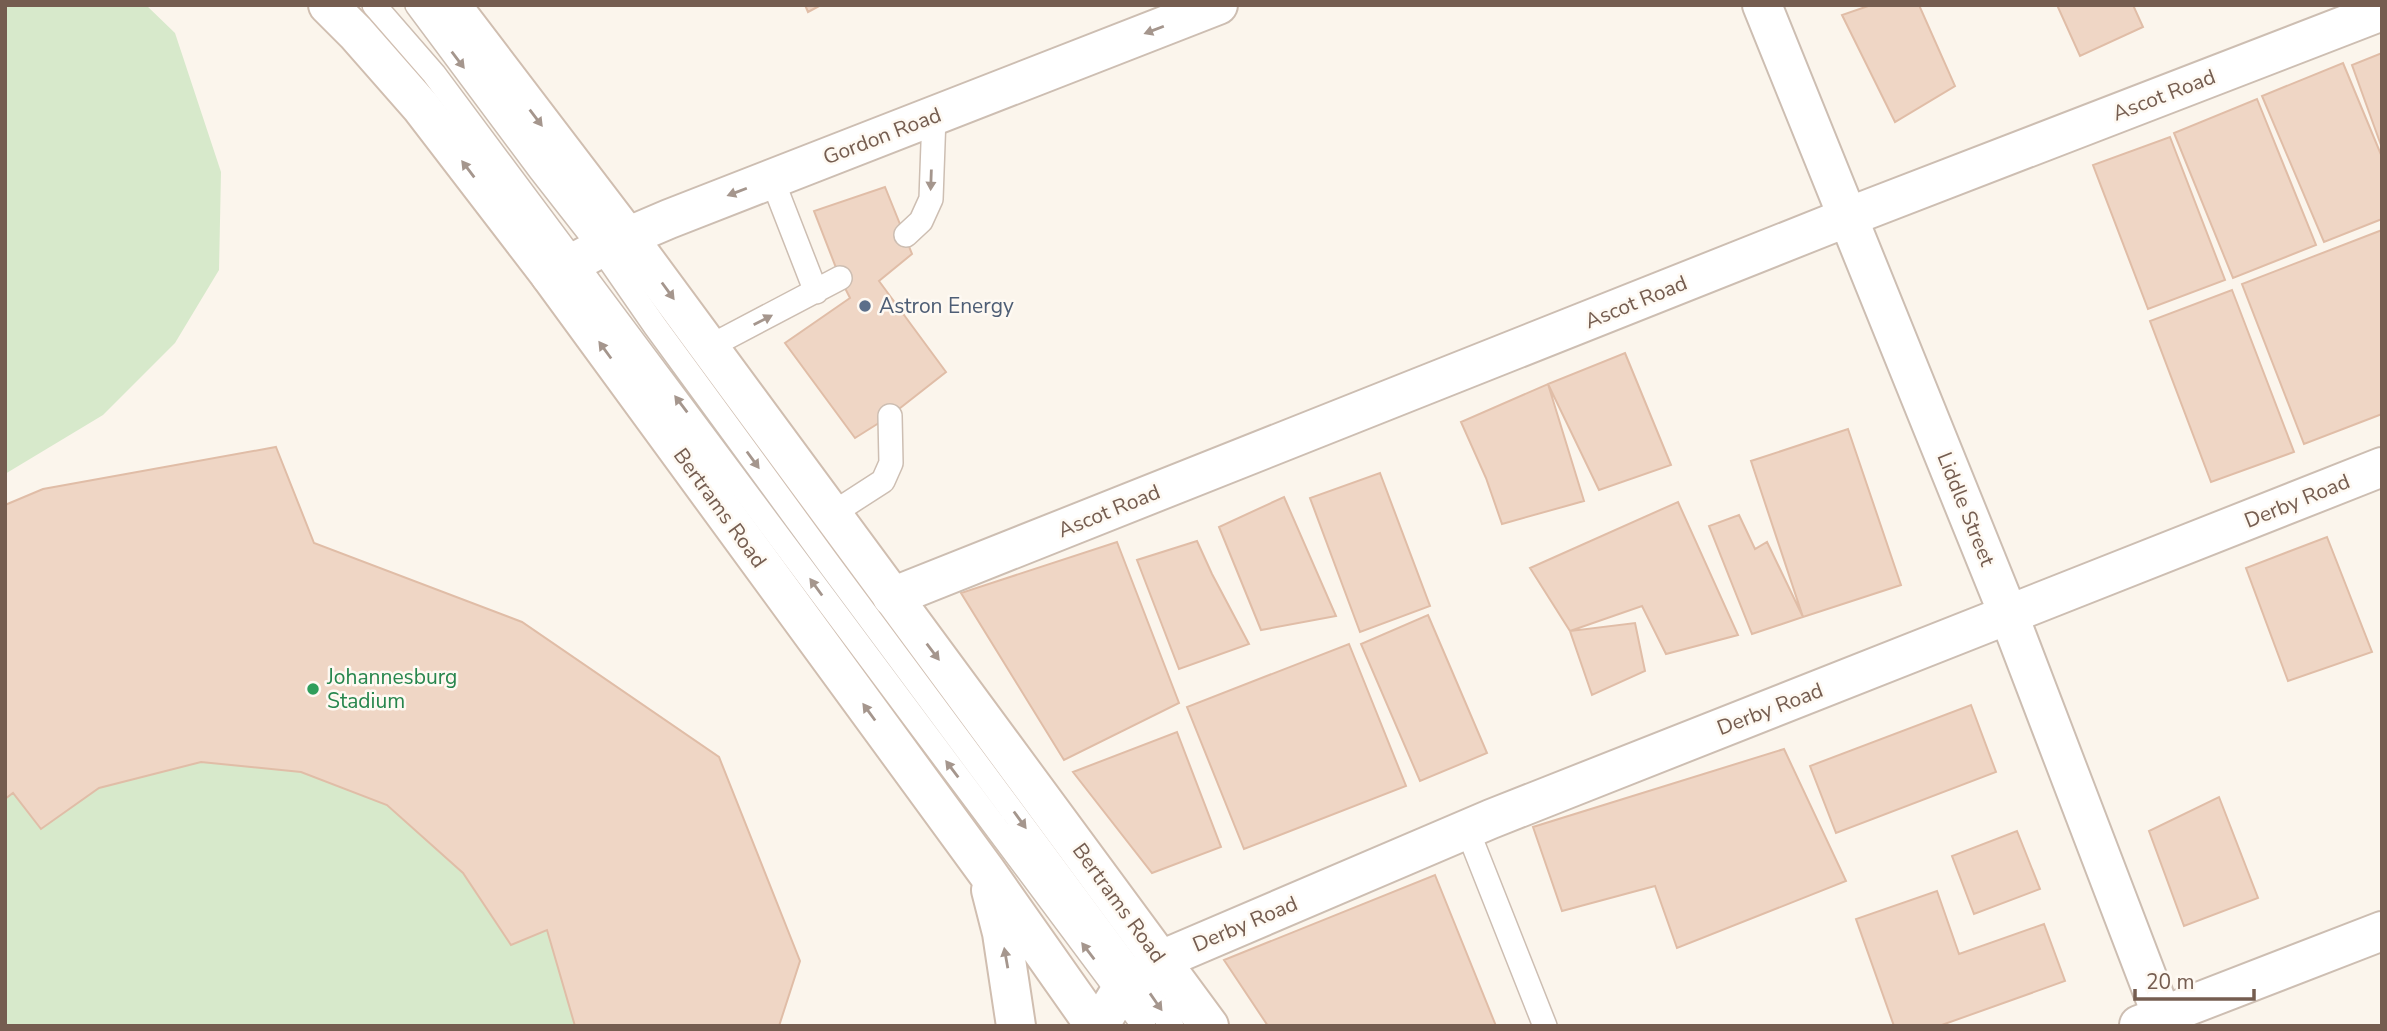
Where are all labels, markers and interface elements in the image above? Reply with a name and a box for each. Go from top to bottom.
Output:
one-way arrow [1144,25,1165,36]
one-way arrow [451,51,465,69]
street label: Ascot Road [2109,63,2219,127]
street label: Gordon Road [819,101,945,171]
one-way arrow [529,109,543,127]
one-way arrow [461,159,475,178]
one-way arrow [926,169,937,191]
one-way arrow [726,187,747,198]
street label: Ascot Road [1581,269,1691,335]
one-way arrow [660,282,675,300]
place label: Astron Energy [879,292,1014,320]
marker: Astron Energy [857,298,873,314]
one-way arrow [753,315,773,326]
one-way arrow [598,341,612,359]
one-way arrow [674,395,688,413]
street label: Bertrams Road [667,442,773,574]
street label: Liddle Street [1930,448,2002,571]
one-way arrow [746,451,760,469]
street label: Derby Road [2240,467,2354,535]
street label: Ascot Road [1054,478,1164,544]
one-way arrow [809,578,823,596]
one-way arrow [926,643,940,661]
place label: Johannesburg Stadium [326,663,457,715]
street label: Derby Road [1713,676,1827,742]
marker: Johannesburg Stadium [305,681,321,697]
one-way arrow [863,703,877,721]
one-way arrow [944,761,959,779]
one-way arrow [1012,811,1026,829]
street label: Bertrams Road [1066,837,1172,969]
street label: Derby Road [1188,889,1302,959]
one-way arrow [1082,942,1096,960]
one-way arrow [1000,947,1011,969]
scale bar [2135,958,2254,1002]
text: 20 m [2146,968,2195,996]
one-way arrow [1149,993,1163,1011]

